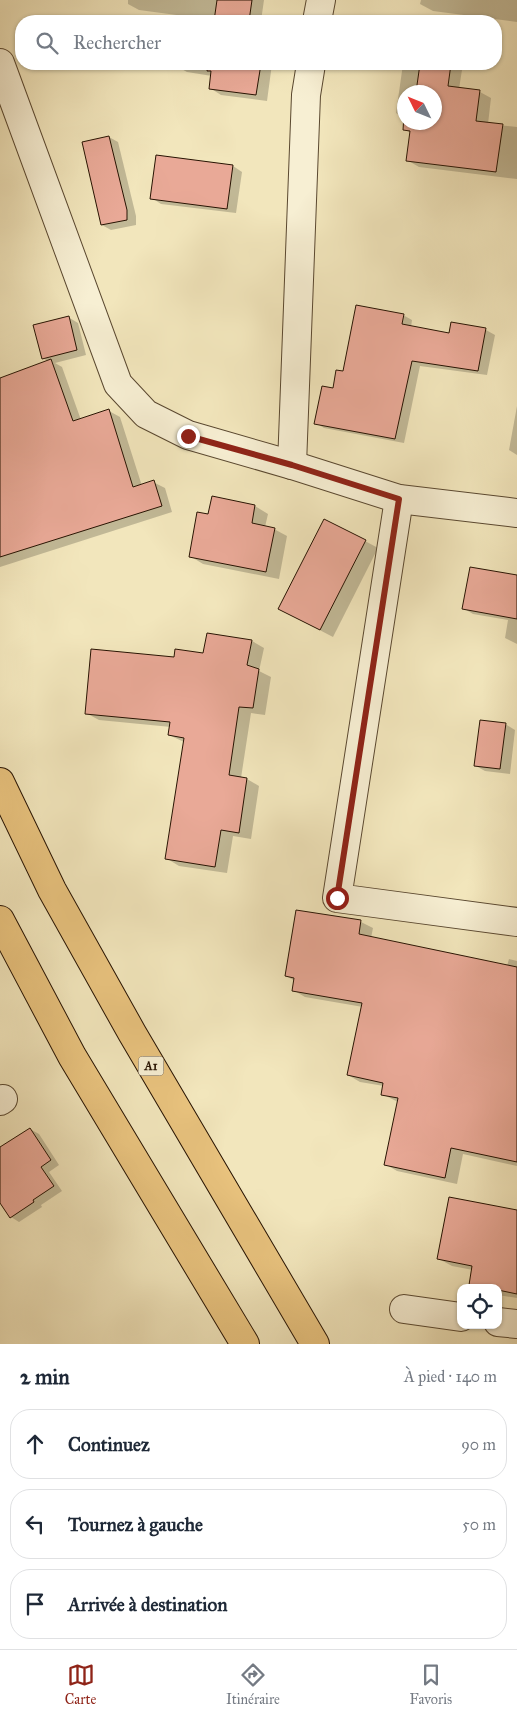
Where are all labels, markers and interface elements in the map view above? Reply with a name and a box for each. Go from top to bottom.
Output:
search box [15,15,502,70]
icon: search [33,29,61,57]
text: Rechercher [73,31,161,54]
north arrow [397,85,442,130]
route end [177,425,200,448]
route start [326,887,349,910]
road number: A1 [138,1056,164,1076]
map controls [457,1284,502,1329]
button: locate [457,1284,502,1329]
text: 2 min [20,1364,70,1390]
text: À pied · 140 m [404,1367,497,1386]
icon: ahead [21,1430,49,1458]
text: Continuez [68,1433,150,1456]
text: 90 m [461,1435,496,1454]
icon: left [21,1510,49,1538]
text: Tournez à gauche [68,1513,203,1536]
text: 50 m [462,1515,496,1534]
icon: arrive [21,1590,49,1618]
text: Arrivée à destination [68,1593,227,1616]
tab: Carte [65,1661,96,1708]
tab: Itinéraire [226,1661,280,1708]
tab: Favoris [410,1661,452,1708]

